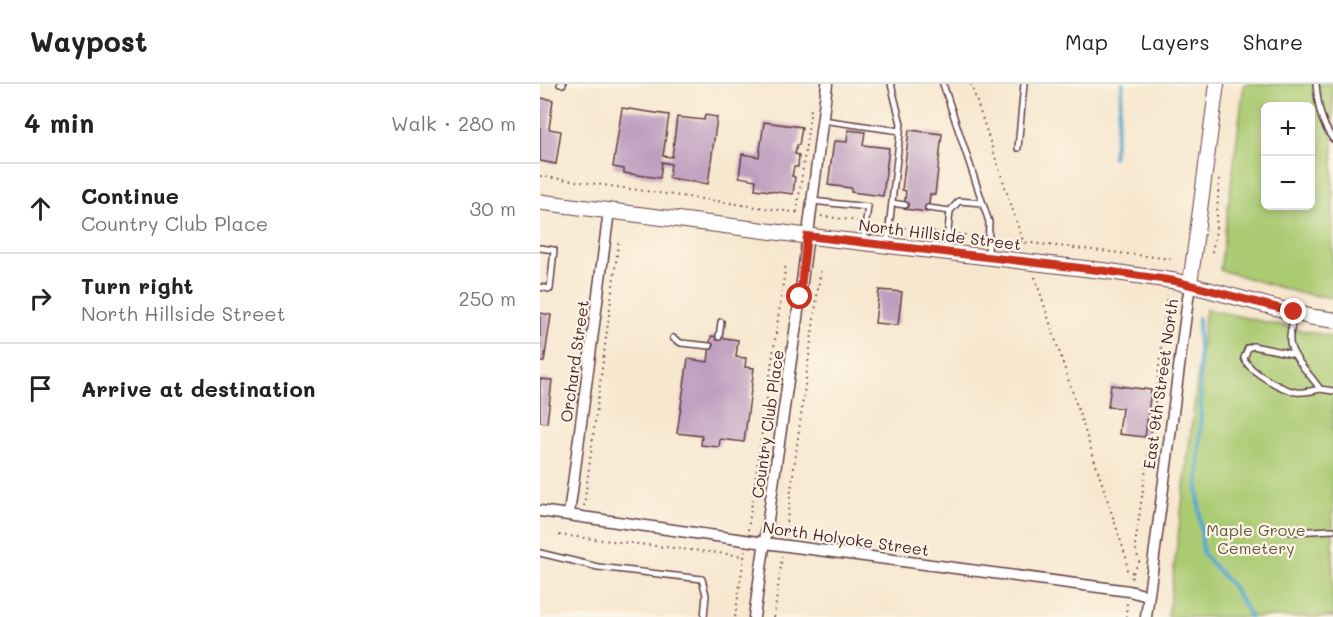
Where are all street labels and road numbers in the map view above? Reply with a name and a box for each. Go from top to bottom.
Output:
street label: North Hillside Street [858,214,1022,254]
street label: Orchard Street [555,298,593,424]
street label: East 9th Street North [1138,298,1182,470]
street label: Country Club Place [746,348,788,500]
street label: North Holyoke Street [761,516,931,560]

